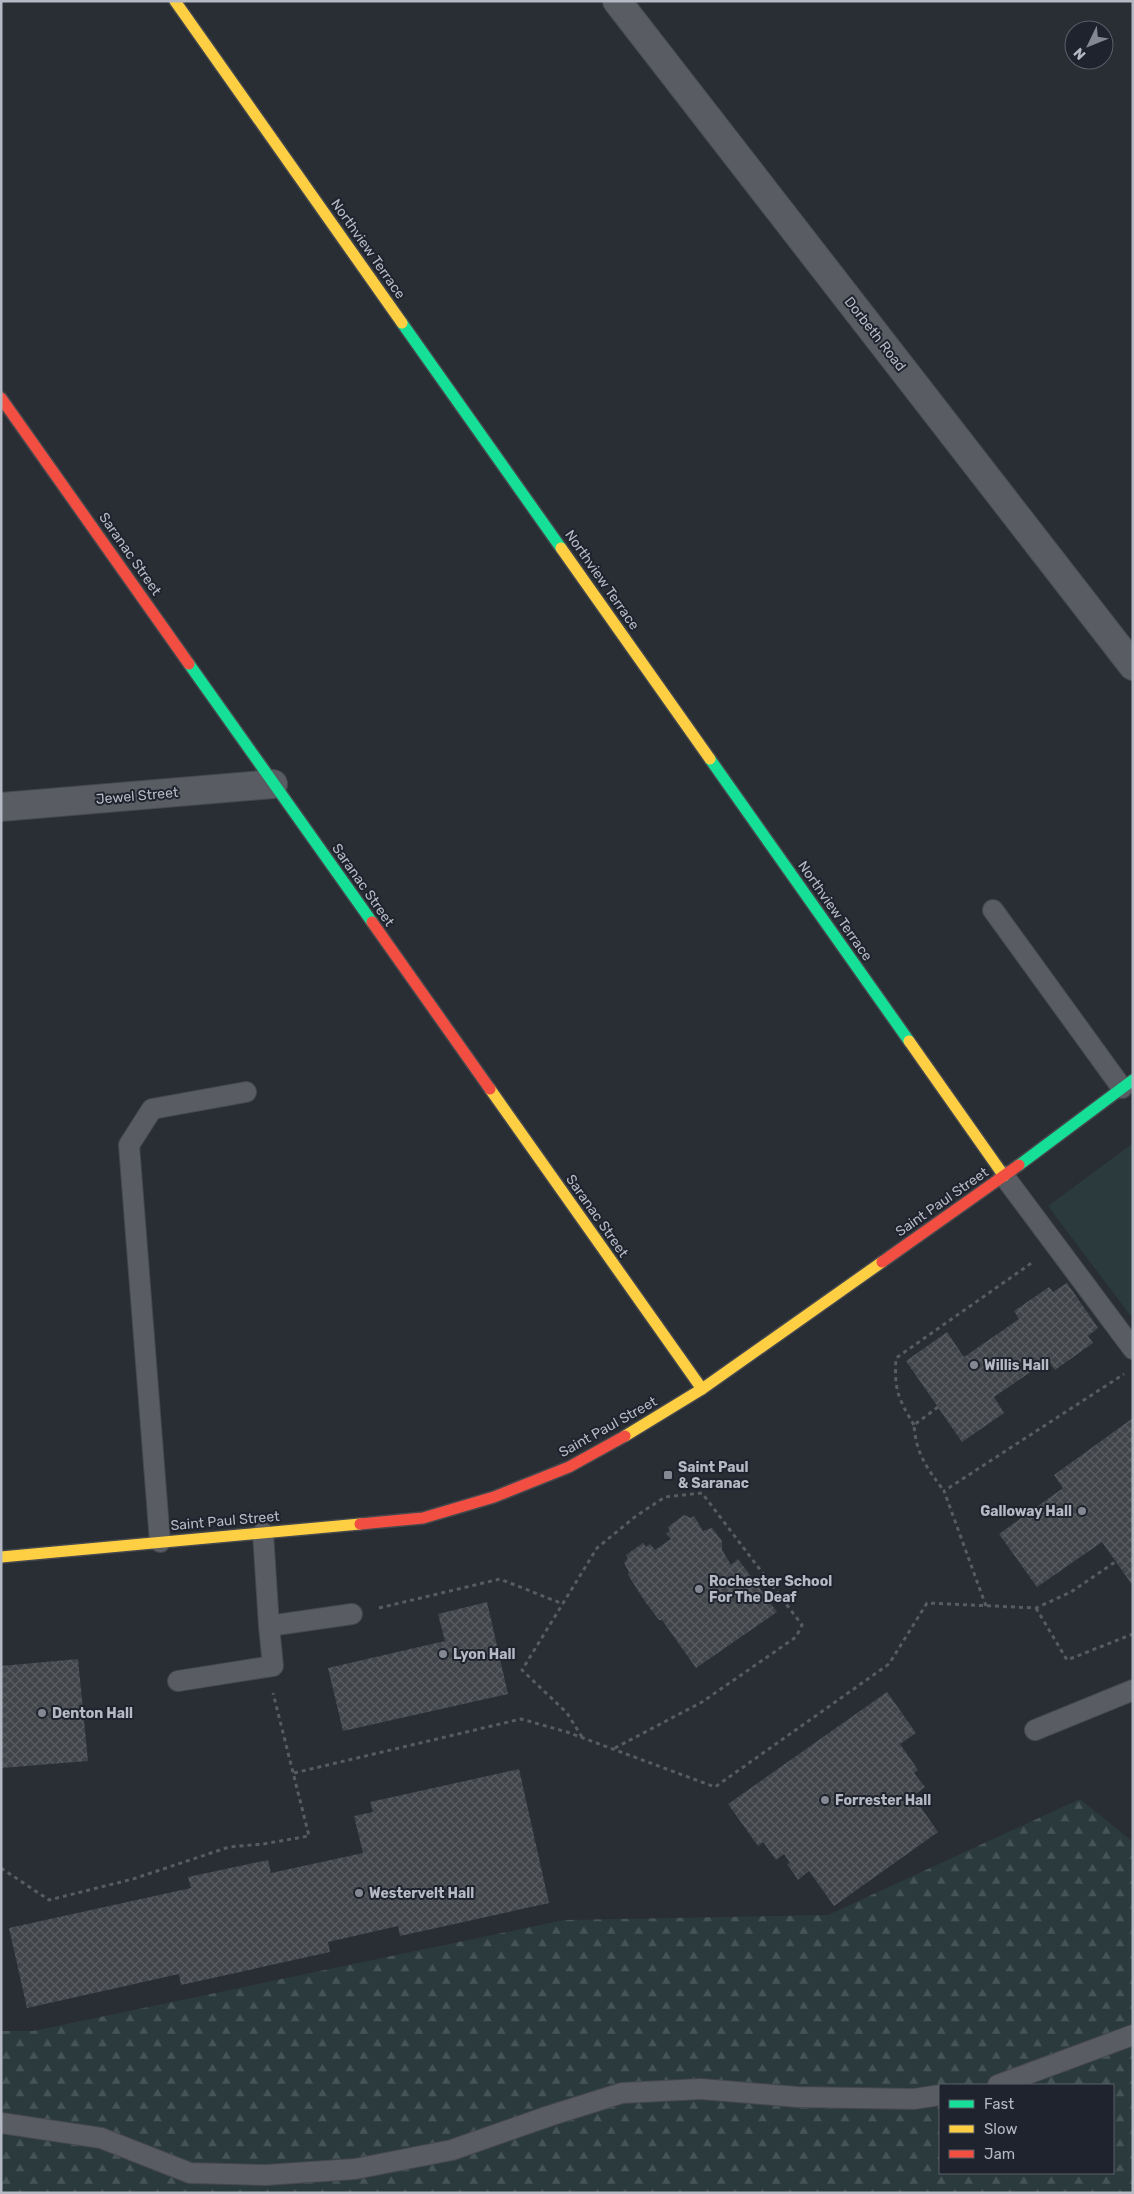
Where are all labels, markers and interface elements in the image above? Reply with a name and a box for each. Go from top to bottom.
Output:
north arrow [1064,20,1114,70]
text: N [1070,44,1090,63]
street label: Northview Terrace [327,196,409,302]
street label: Dorbeth Road [841,293,909,375]
street label: Saranac Street [95,509,165,599]
street label: Northview Terrace [561,527,643,633]
street label: Jewel Street [95,784,179,808]
street label: Saranac Street [328,840,398,930]
street label: Northview Terrace [794,858,876,964]
street label: Saint Paul Street [892,1163,992,1240]
street label: Saranac Street [562,1171,632,1261]
place label: Willis Hall [984,1357,1049,1374]
marker: Willis Hall [968,1359,980,1371]
street label: Saint Paul Street [556,1393,660,1461]
place label: Saint Paul & Saranac [678,1459,749,1492]
marker: Saint Paul & Saranac [662,1469,674,1481]
place label: Galloway Hall [980,1503,1072,1520]
marker: Galloway Hall [1076,1505,1088,1517]
street label: Saint Paul Street [170,1508,281,1534]
place label: Rochester School For The Deaf [709,1573,832,1606]
marker: Rochester School For The Deaf [693,1583,705,1595]
place label: Lyon Hall [453,1646,515,1663]
marker: Lyon Hall [437,1648,449,1660]
place label: Denton Hall [52,1705,133,1722]
marker: Denton Hall [36,1707,48,1719]
place label: Forrester Hall [835,1792,931,1809]
marker: Forrester Hall [819,1794,831,1806]
place label: Westervelt Hall [369,1885,474,1902]
marker: Westervelt Hall [353,1887,365,1899]
legend [939,2084,1114,2174]
text: Fast [984,2095,1014,2113]
text: Slow [984,2120,1017,2138]
text: Jam [984,2145,1015,2163]

